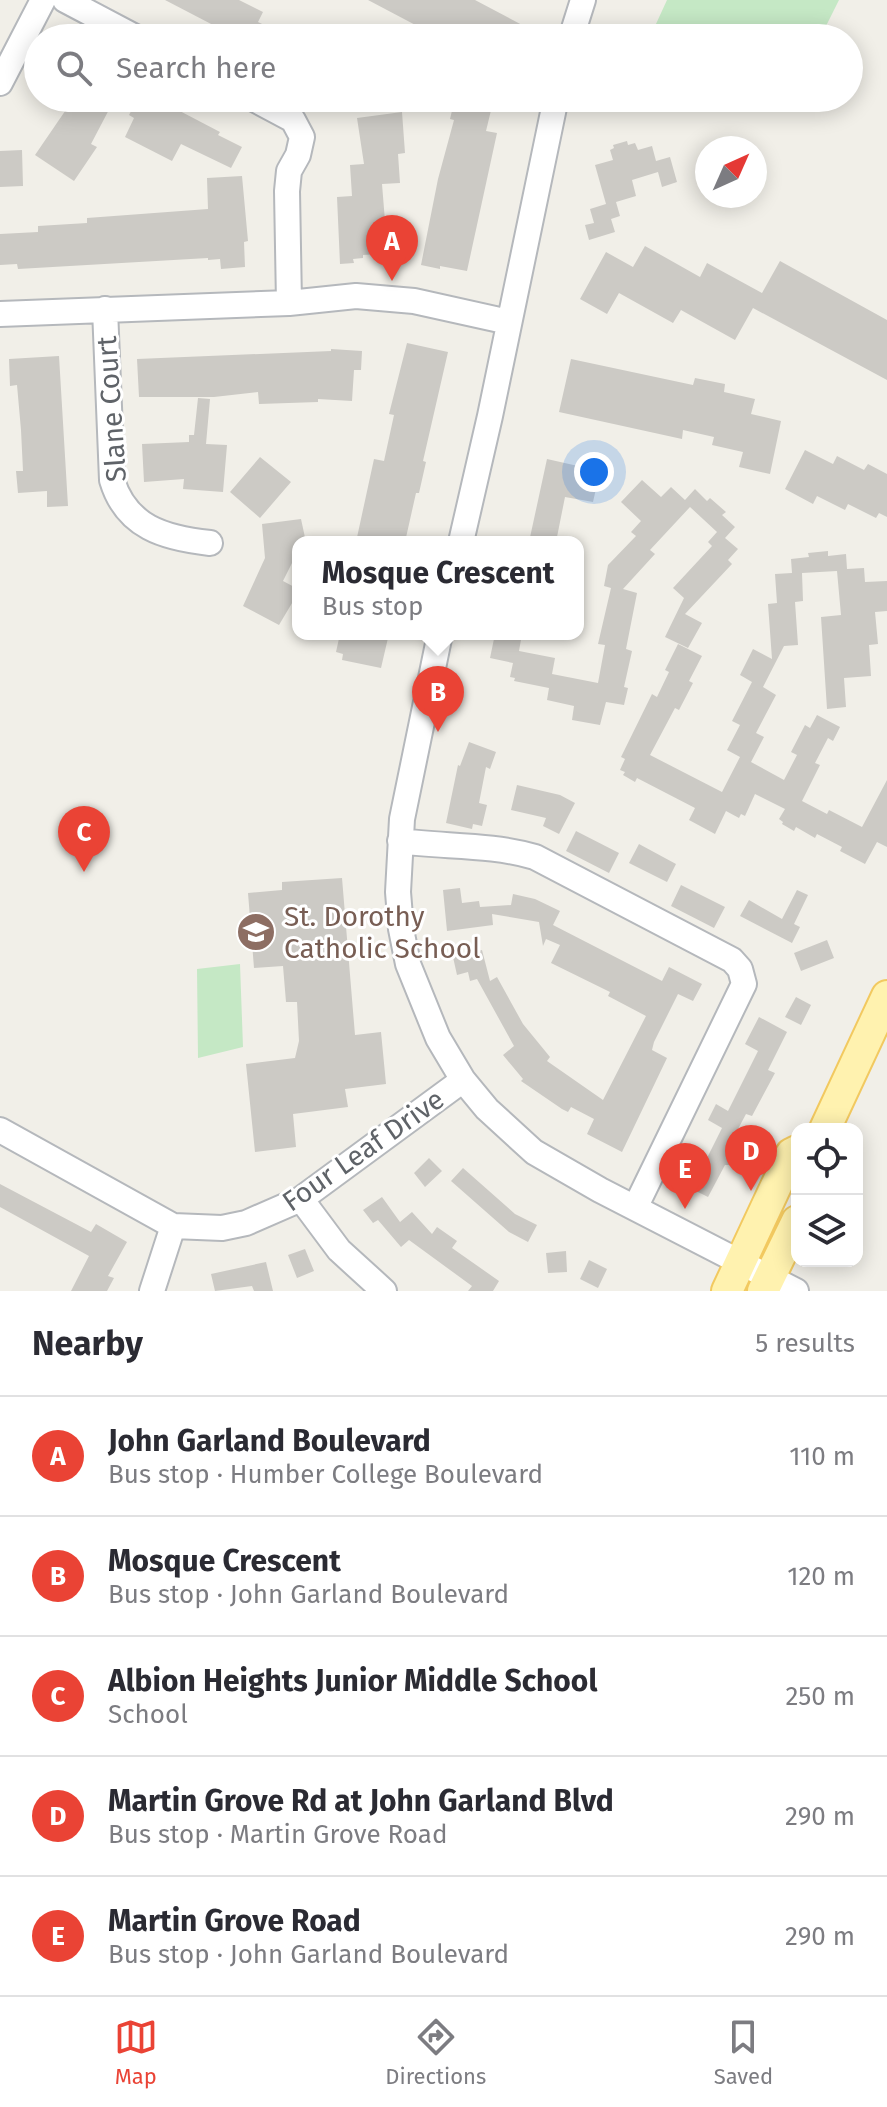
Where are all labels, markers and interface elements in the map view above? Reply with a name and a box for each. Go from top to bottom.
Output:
search box [24,24,863,112]
icon: search [52,46,96,90]
text: Search here [116,50,276,86]
north arrow [695,136,767,208]
pin: A [366,215,418,281]
street label: Slane Court [90,334,133,483]
your location [574,452,614,492]
popup [292,536,584,640]
text: Mosque Crescent [322,555,554,591]
text: Bus stop [322,591,423,622]
pin: B [412,666,464,732]
pin: C [58,806,110,872]
place label: St. Dorothy Catholic School [284,900,480,965]
school or university icon: St. Dorothy Catholic School [235,911,277,953]
street label: Four Leaf Drive [276,1083,450,1218]
map controls [791,1123,863,1267]
button: locate [791,1123,863,1195]
pin: D [725,1125,777,1191]
pin: E [659,1143,711,1209]
button: layers [791,1195,863,1267]
text: Nearby [32,1323,143,1364]
text: 5 results [755,1328,855,1359]
text: John Garland Boulevard [108,1423,431,1459]
text: A [50,1441,66,1472]
text: 110 m [789,1441,855,1472]
text: Bus stop · Humber College Boulevard [108,1459,543,1490]
text: Mosque Crescent [108,1543,341,1579]
text: B [50,1561,66,1592]
text: 120 m [787,1561,855,1592]
text: Bus stop · John Garland Boulevard [108,1579,509,1610]
text: Albion Heights Junior Middle School [108,1663,597,1699]
text: C [51,1681,65,1712]
text: 250 m [785,1681,855,1712]
text: School [108,1699,188,1730]
text: Martin Grove Rd at John Garland Blvd [108,1783,614,1819]
text: D [50,1801,66,1832]
text: 290 m [785,1801,855,1832]
text: Bus stop · Martin Grove Road [108,1819,447,1850]
text: Martin Grove Road [108,1903,361,1939]
text: E [51,1921,65,1952]
text: 290 m [785,1921,855,1952]
text: Bus stop · John Garland Boulevard [108,1939,509,1970]
tab: Map [114,2015,158,2090]
tab: Directions [385,2015,486,2090]
tab: Saved [714,2015,773,2090]

